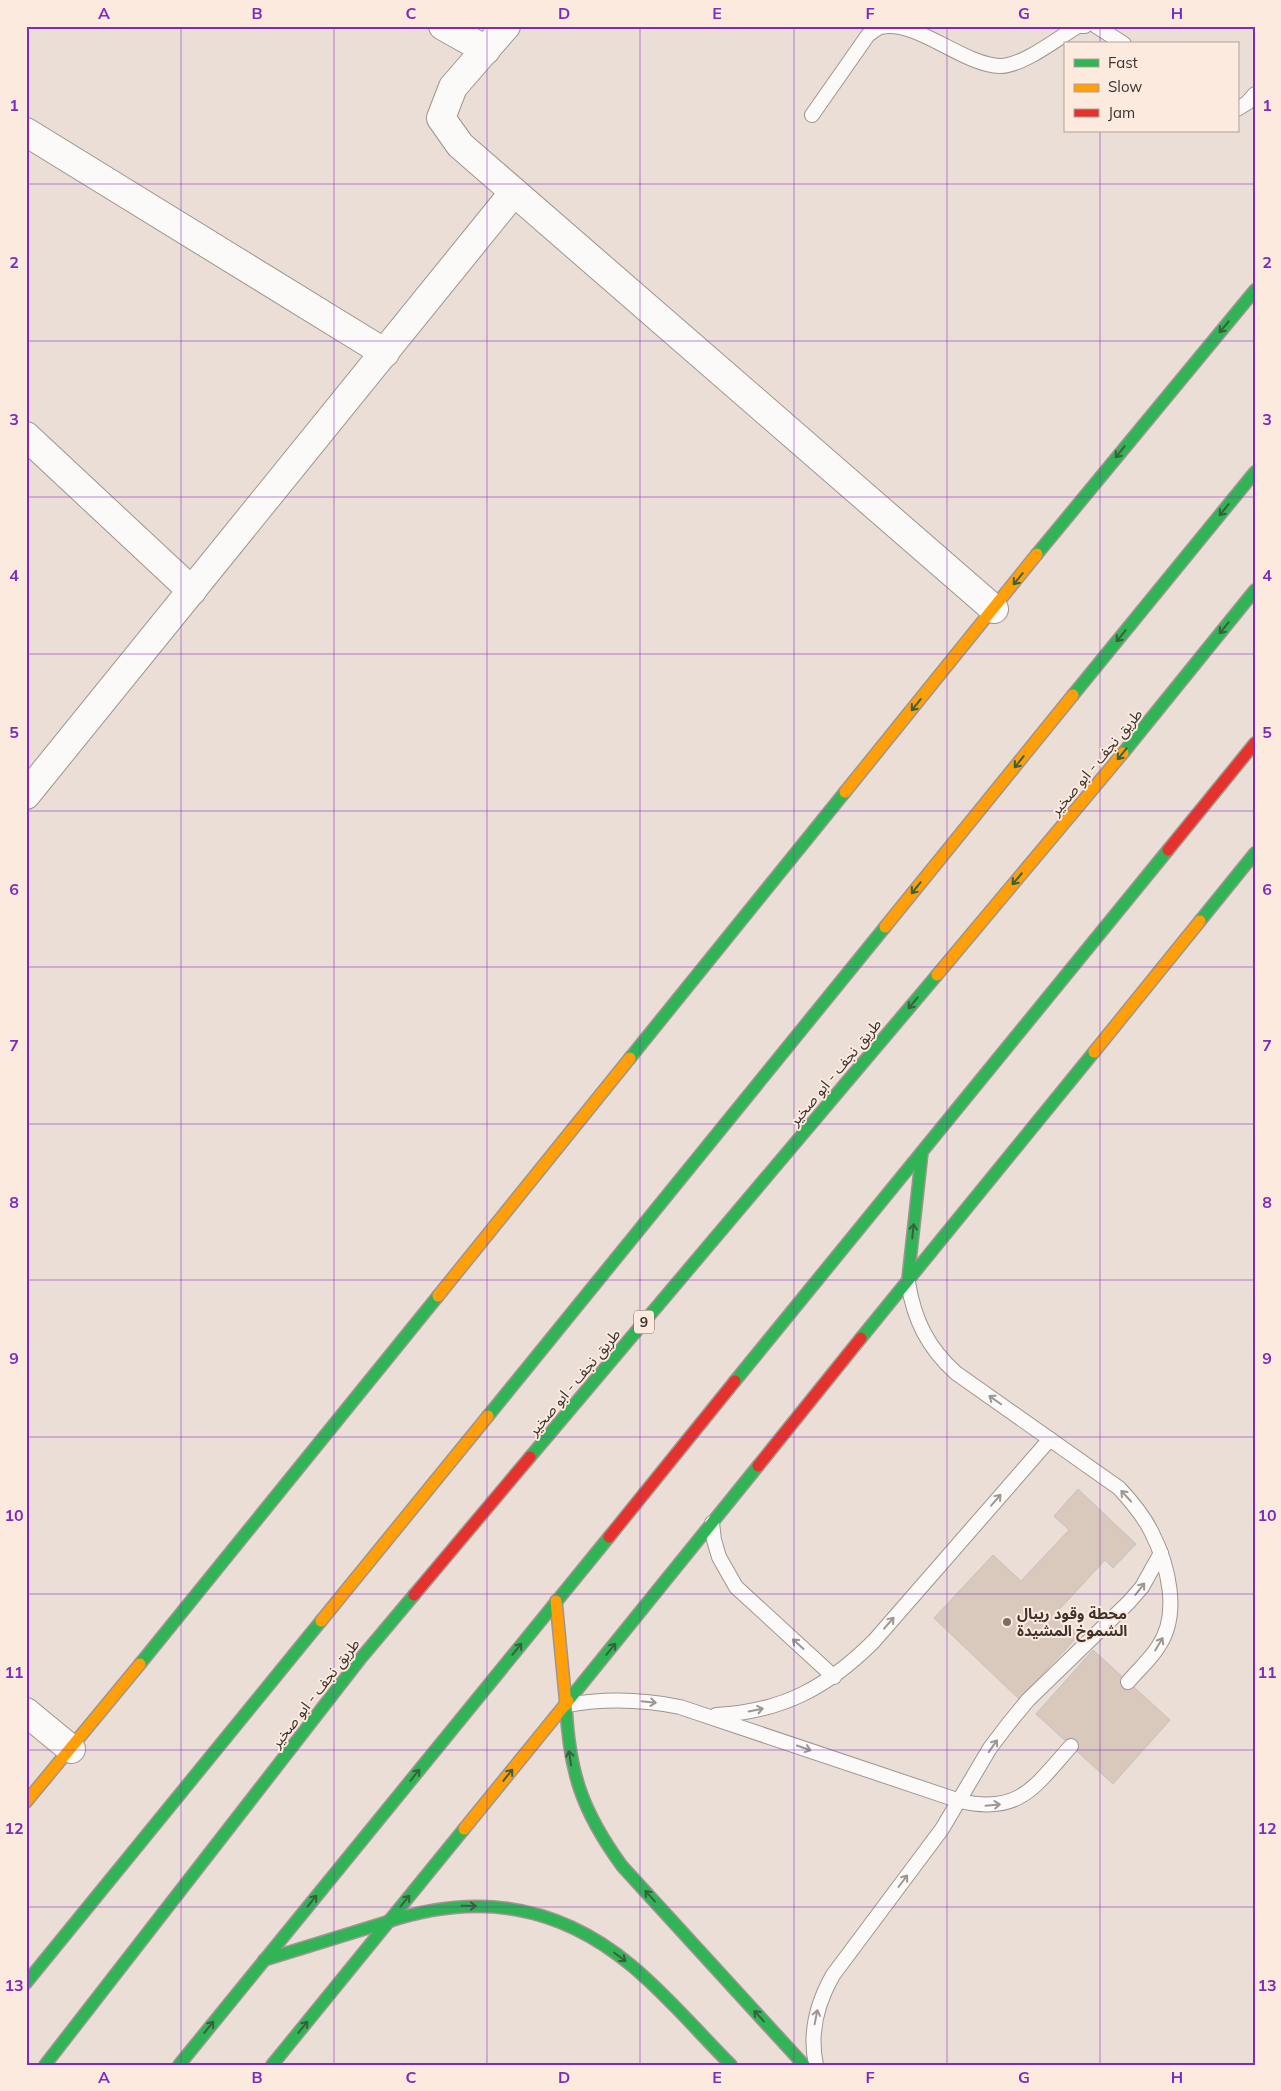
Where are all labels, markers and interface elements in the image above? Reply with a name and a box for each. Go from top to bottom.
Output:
text: A [98,3,110,23]
text: B [251,3,263,23]
text: C [406,3,417,23]
text: D [558,3,570,23]
text: E [712,3,722,23]
text: F [865,3,875,23]
text: G [1018,3,1030,23]
text: H [1171,3,1183,23]
legend [1064,42,1238,132]
text: Fast [1108,53,1138,72]
text: Slow [1108,77,1142,96]
text: 1 [9,95,19,115]
text: 1 [1262,95,1272,115]
text: Jam [1108,103,1135,122]
text: 2 [9,252,19,272]
text: 2 [1262,252,1272,272]
one-way arrow [1218,320,1229,333]
text: 3 [9,409,19,429]
text: 3 [1262,409,1272,429]
one-way arrow [1115,446,1126,459]
one-way arrow [1219,503,1230,516]
text: 4 [9,565,19,585]
text: 4 [1262,565,1272,585]
one-way arrow [1013,572,1024,585]
one-way arrow [1219,621,1230,634]
one-way arrow [1116,629,1127,642]
one-way arrow [910,698,921,711]
street label: طريق نجف - ابو صخير [1045,705,1147,821]
text: 5 [9,722,19,742]
text: 5 [1262,722,1272,742]
one-way arrow [1116,748,1128,761]
one-way arrow [1013,755,1024,768]
one-way arrow [1012,872,1023,885]
text: 6 [9,879,19,899]
text: 6 [1262,879,1272,899]
one-way arrow [911,881,922,894]
one-way arrow [907,996,918,1009]
street label: طريق نجف - ابو صخير [784,1015,886,1131]
text: 7 [9,1035,19,1055]
text: 7 [1262,1035,1272,1055]
text: 8 [9,1192,19,1212]
text: 8 [1262,1192,1272,1212]
one-way arrow [908,1223,918,1239]
road number: 9 [634,1310,654,1334]
street label: طريق نجف - ابو صخير [523,1325,625,1441]
text: 9 [9,1348,19,1368]
text: 9 [1262,1348,1272,1368]
one-way arrow [988,1395,1002,1405]
one-way arrow [1120,1490,1132,1502]
one-way arrow [990,1494,1002,1507]
text: 10 [4,1505,24,1525]
text: 10 [1257,1505,1277,1525]
one-way arrow [1134,1583,1145,1596]
place label: محطة وقود ريبال الشموخ المشيدة [1017,1604,1127,1642]
marker: محطة وقود ريبال الشموخ المشيدة [1001,1616,1013,1628]
one-way arrow [884,1617,895,1630]
street label: طريق نجف - ابو صخير [266,1634,364,1753]
one-way arrow [791,1638,804,1650]
one-way arrow [1154,1638,1164,1652]
one-way arrow [512,1643,523,1656]
one-way arrow [605,1643,616,1656]
text: 11 [4,1662,24,1682]
text: 11 [1257,1662,1277,1682]
one-way arrow [641,1697,657,1706]
one-way arrow [747,1705,763,1714]
one-way arrow [987,1739,998,1753]
one-way arrow [796,1744,812,1753]
one-way arrow [564,1750,574,1766]
one-way arrow [409,1769,420,1782]
one-way arrow [503,1769,514,1782]
one-way arrow [984,1800,1000,1809]
text: 12 [4,1818,24,1838]
text: 12 [1257,1818,1277,1838]
one-way arrow [898,1874,908,1888]
one-way arrow [644,1890,656,1903]
one-way arrow [400,1894,411,1907]
one-way arrow [307,1895,318,1908]
one-way arrow [460,1901,477,1911]
one-way arrow [613,1951,626,1962]
text: 13 [4,1975,24,1995]
text: 13 [1257,1975,1277,1995]
one-way arrow [753,2009,765,2022]
one-way arrow [812,2009,822,2025]
one-way arrow [204,2021,215,2034]
one-way arrow [297,2021,308,2034]
text: A [98,2067,110,2087]
text: B [251,2067,263,2087]
text: C [406,2067,417,2087]
text: D [558,2067,570,2087]
text: E [712,2067,722,2087]
text: F [865,2067,875,2087]
text: G [1018,2067,1030,2087]
text: H [1171,2067,1183,2087]

